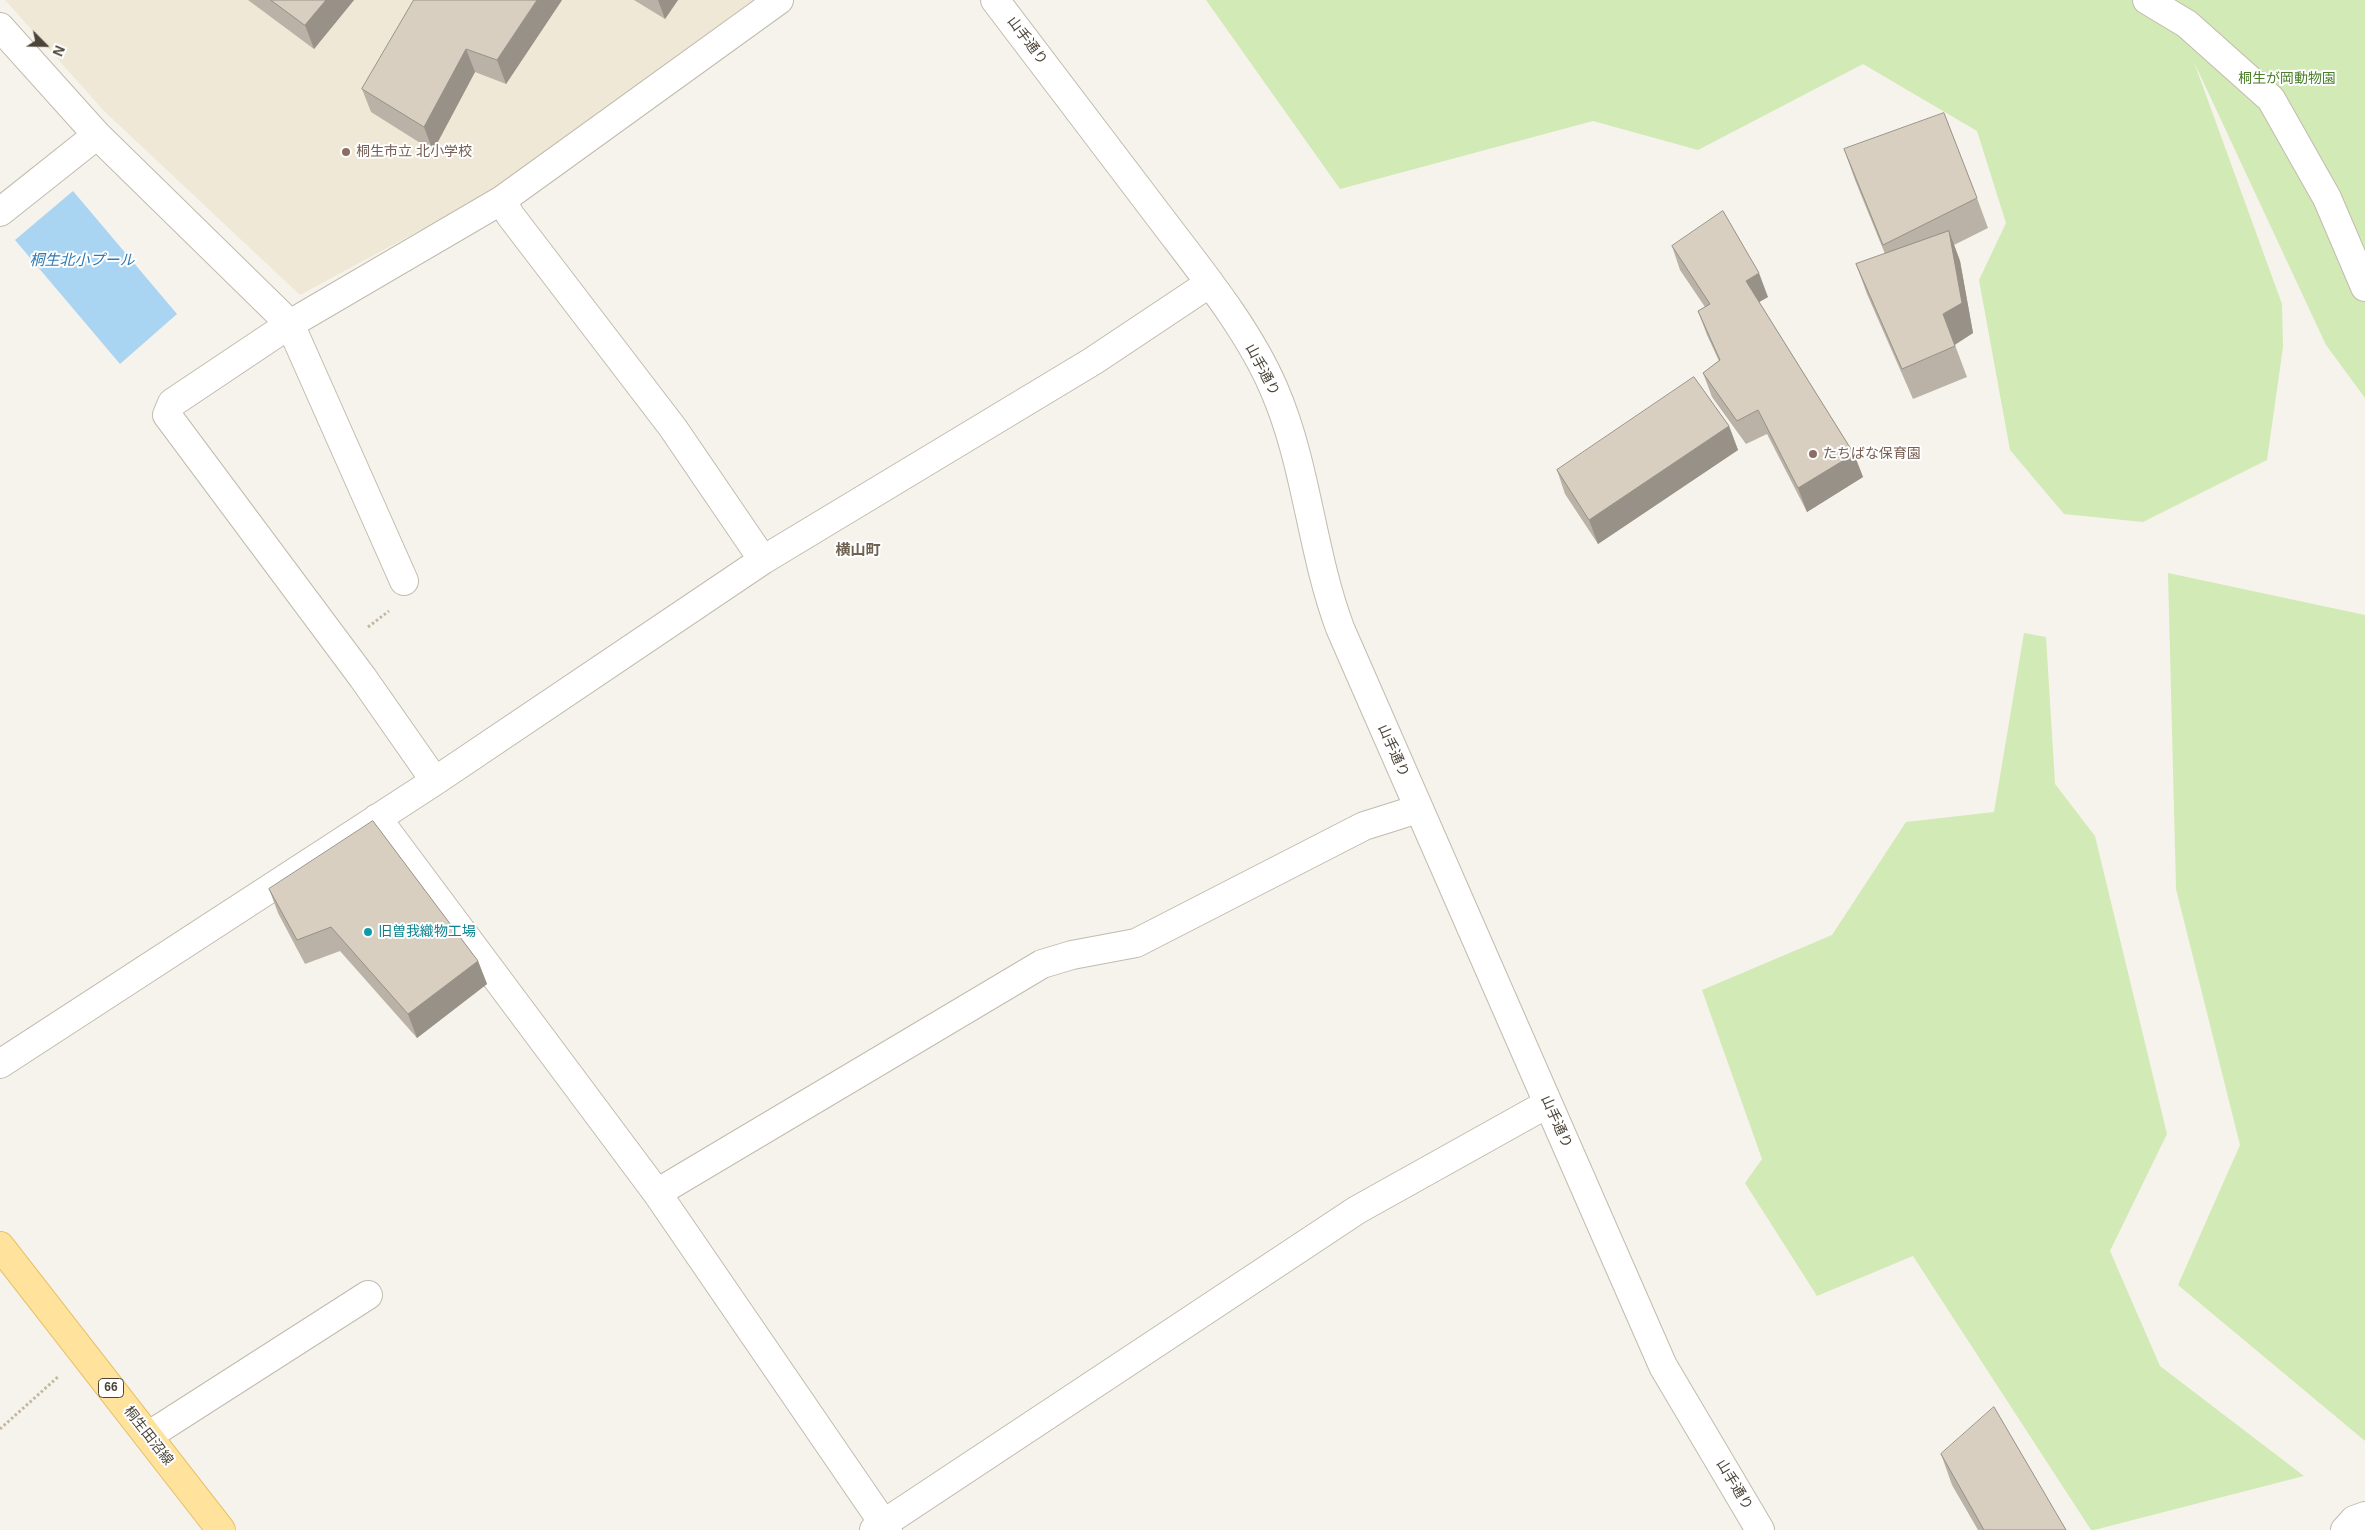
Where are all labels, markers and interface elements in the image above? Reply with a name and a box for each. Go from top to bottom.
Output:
street label: 山手通り [1003,14,1051,68]
north arrow [20,20,70,70]
text: N [49,43,68,59]
park label: 桐生が岡動物園 [2238,71,2336,87]
place label: 桐生市立 北小学校 [356,144,472,160]
marker: 桐生市立 北小学校 [340,146,352,158]
water label: 桐生北小プール [30,252,134,270]
street label: 山手通り [1241,341,1283,399]
place label: たちばな保育園 [1823,446,1921,462]
marker: たちばな保育園 [1807,448,1819,460]
district label: 横山町 [836,542,880,560]
street label: 山手通り [1374,722,1412,780]
place label: 旧曽我織物工場 [378,924,476,940]
marker: 旧曽我織物工場 [362,926,374,938]
street label: 山手通り [1537,1093,1575,1151]
road number: 66 [98,1379,124,1398]
street label: 桐生田沼線 [120,1403,176,1469]
street label: 山手通り [1712,1457,1756,1513]

